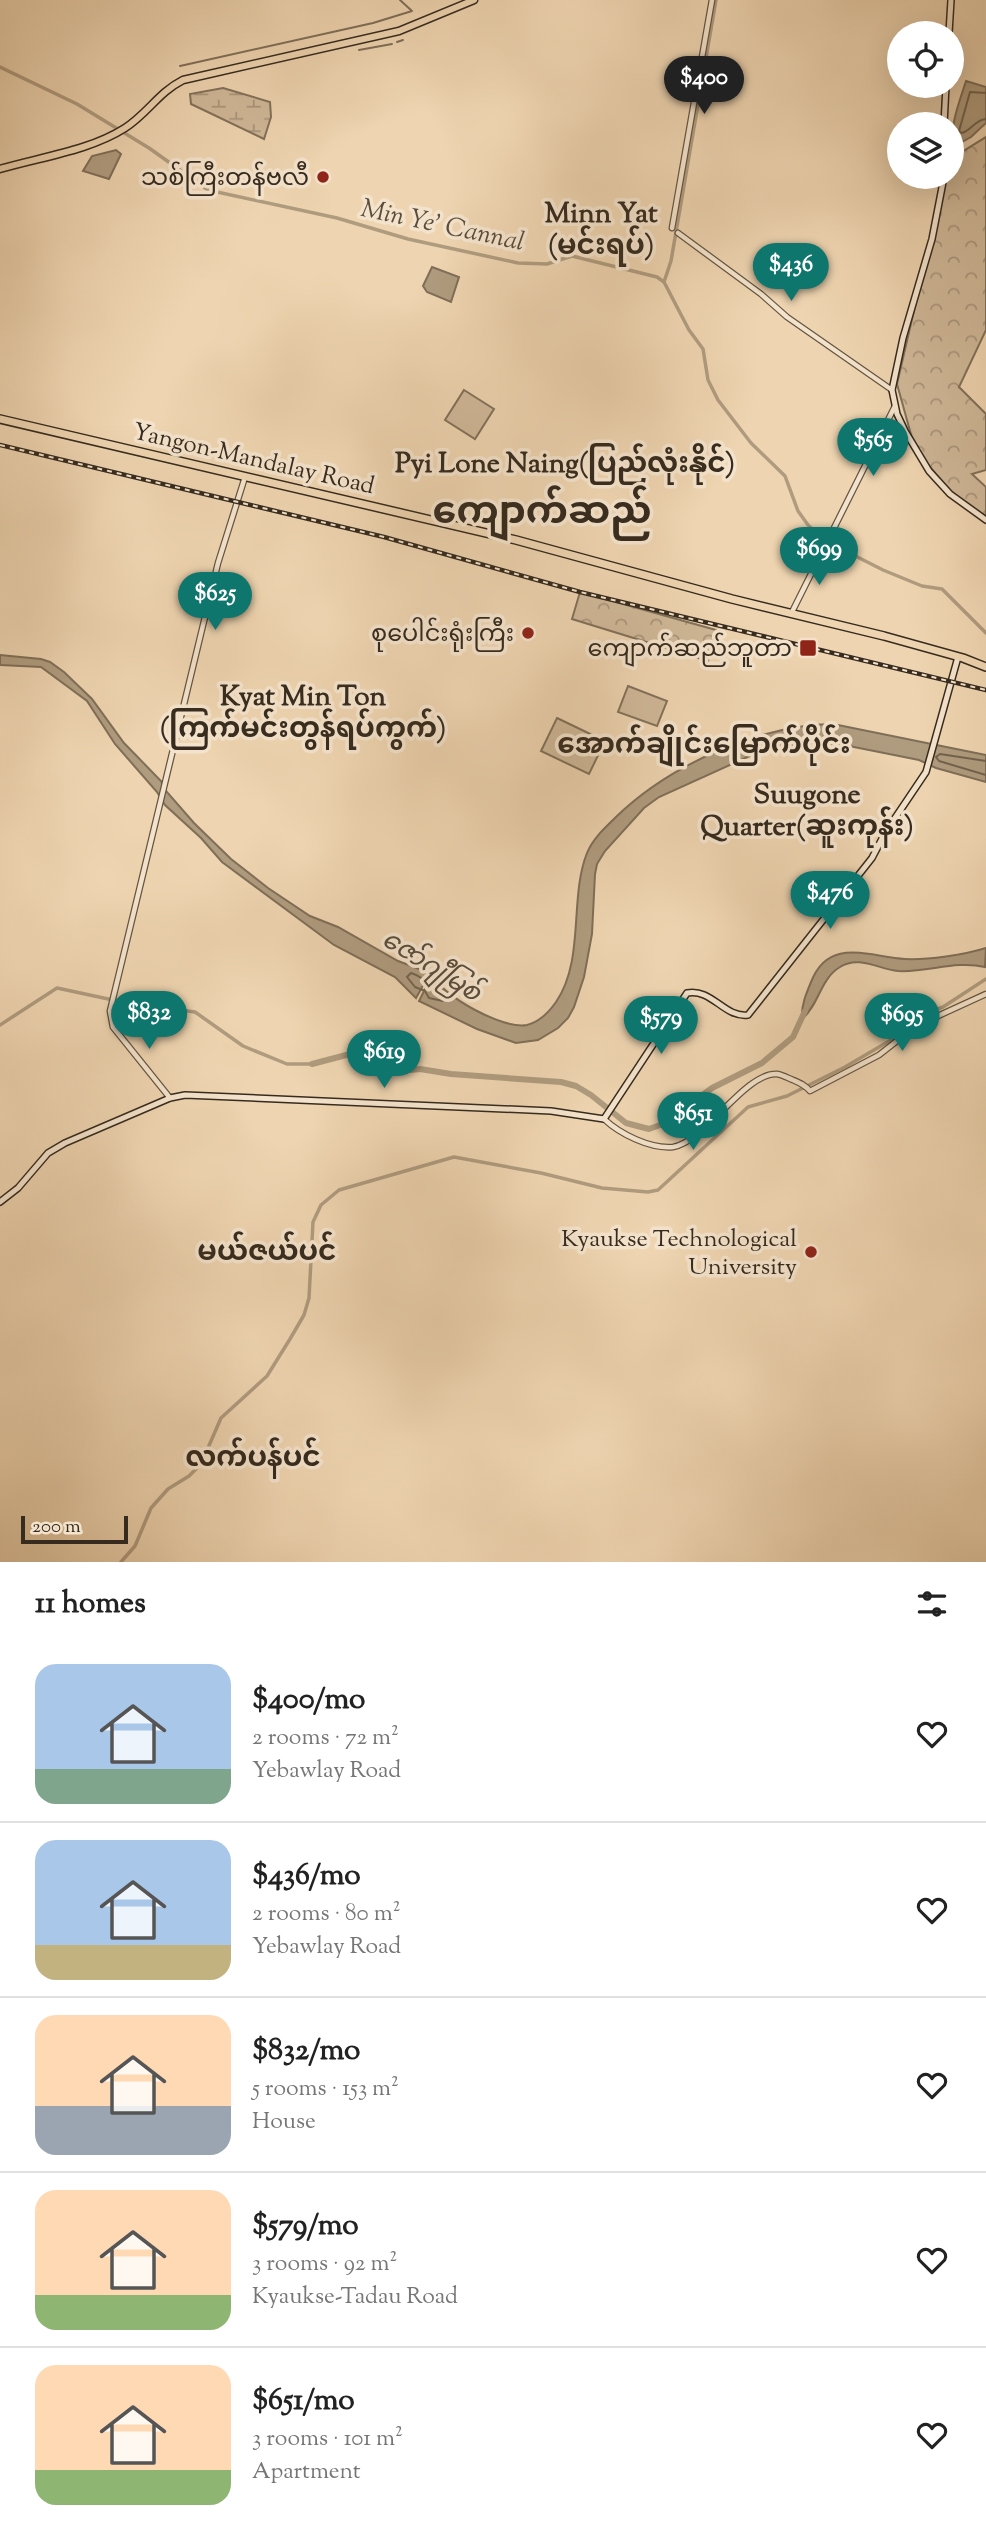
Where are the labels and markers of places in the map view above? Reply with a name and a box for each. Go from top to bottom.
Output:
pin: $400 [663,57,745,116]
place label: သစ်ကြီးတန်ဗလီ [141,161,309,196]
marker: သစ်ကြီးတန်ဗလီ [315,169,331,185]
pin: $436 [750,244,832,303]
pin: $565 [832,419,914,478]
pin: $699 [778,528,860,587]
pin: $625 [174,572,256,632]
place label: စုပေါင်းရုံးကြီး [371,617,514,652]
marker: စုပေါင်းရုံးကြီး [520,625,536,641]
place label: ကျောက်ဆည်ဘူတာ [588,632,792,667]
marker: ကျောက်ဆည်ဘူတာ [798,638,818,658]
pin: $476 [789,872,871,931]
pin: $832 [108,992,190,1051]
pin: $695 [861,993,943,1053]
pin: $579 [620,996,702,1056]
pin: $619 [343,1030,425,1090]
pin: $651 [652,1092,734,1152]
place label: Kyaukse Technological University [561,1223,797,1285]
marker: Kyaukse Technological University [803,1244,819,1260]

